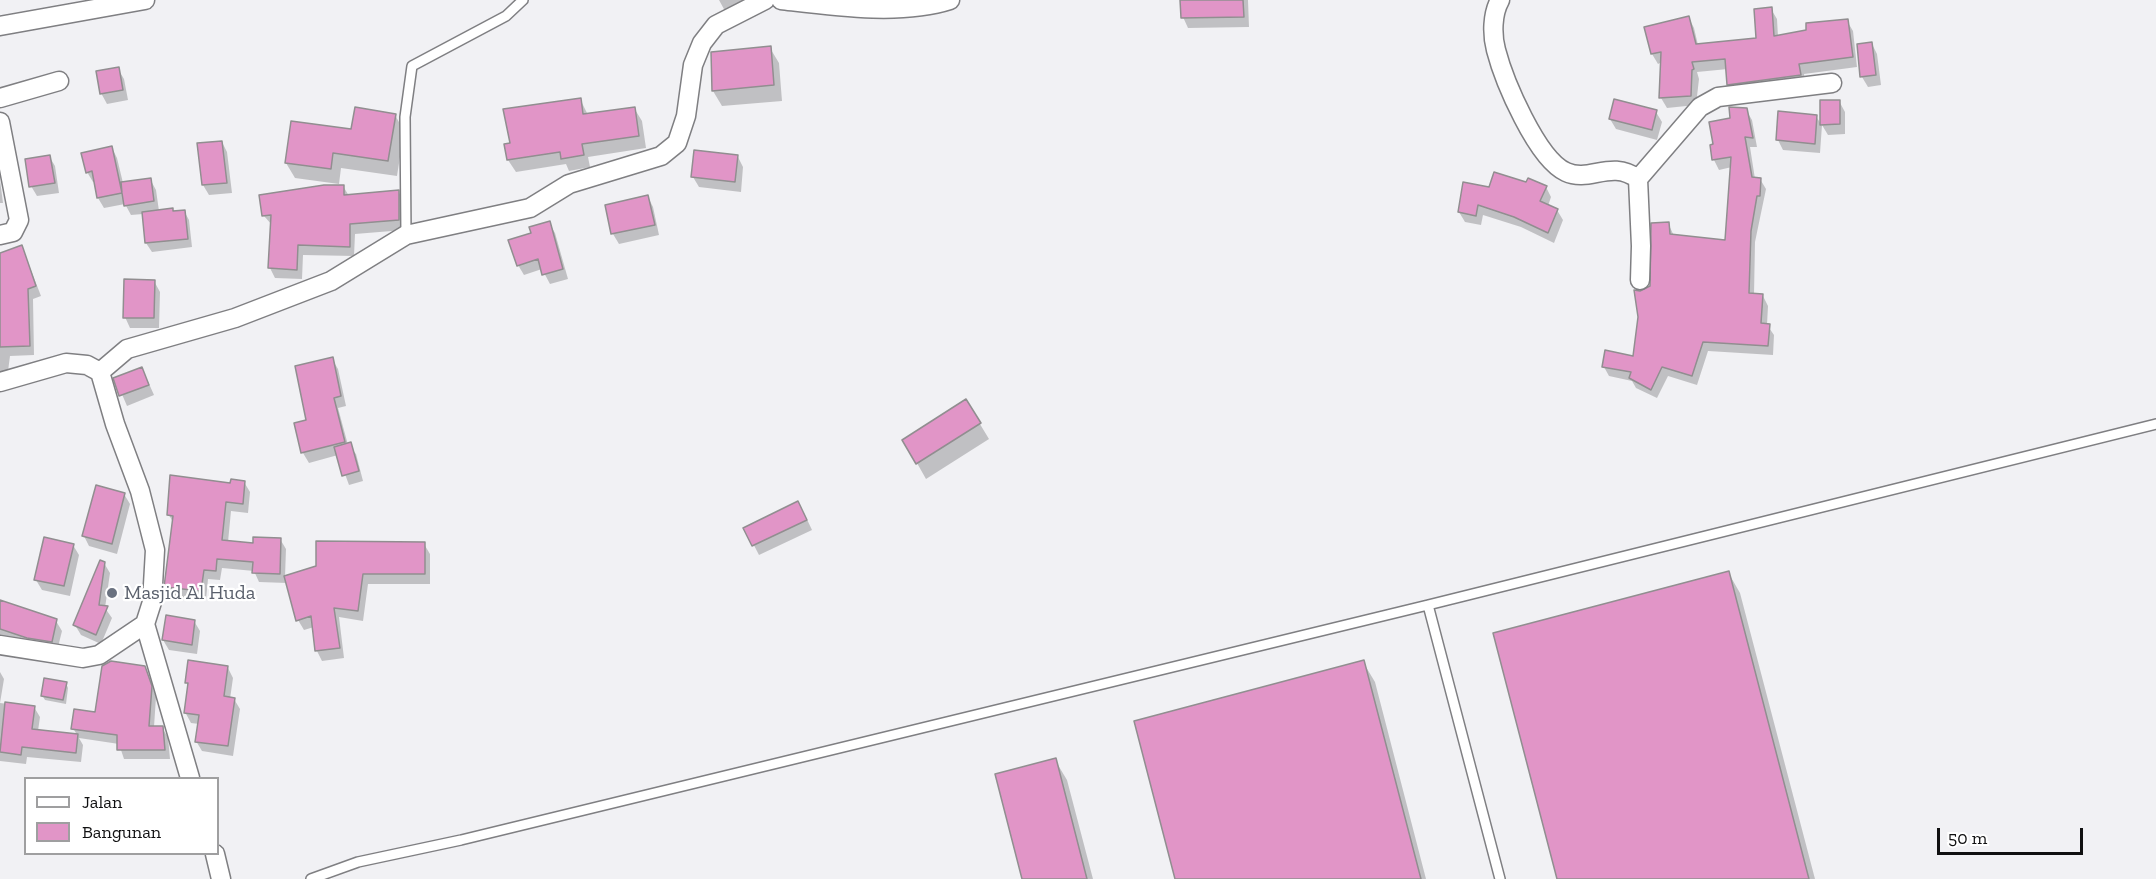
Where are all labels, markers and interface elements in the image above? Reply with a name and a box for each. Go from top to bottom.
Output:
place label: Masjid Al Huda [124,581,255,605]
marker: Masjid Al Huda [105,586,119,600]
legend [24,777,219,855]
text: Jalan [82,791,122,813]
scale bar [1940,816,2086,854]
text: Bangunan [82,821,161,843]
text: 50 m [1948,827,1987,849]

